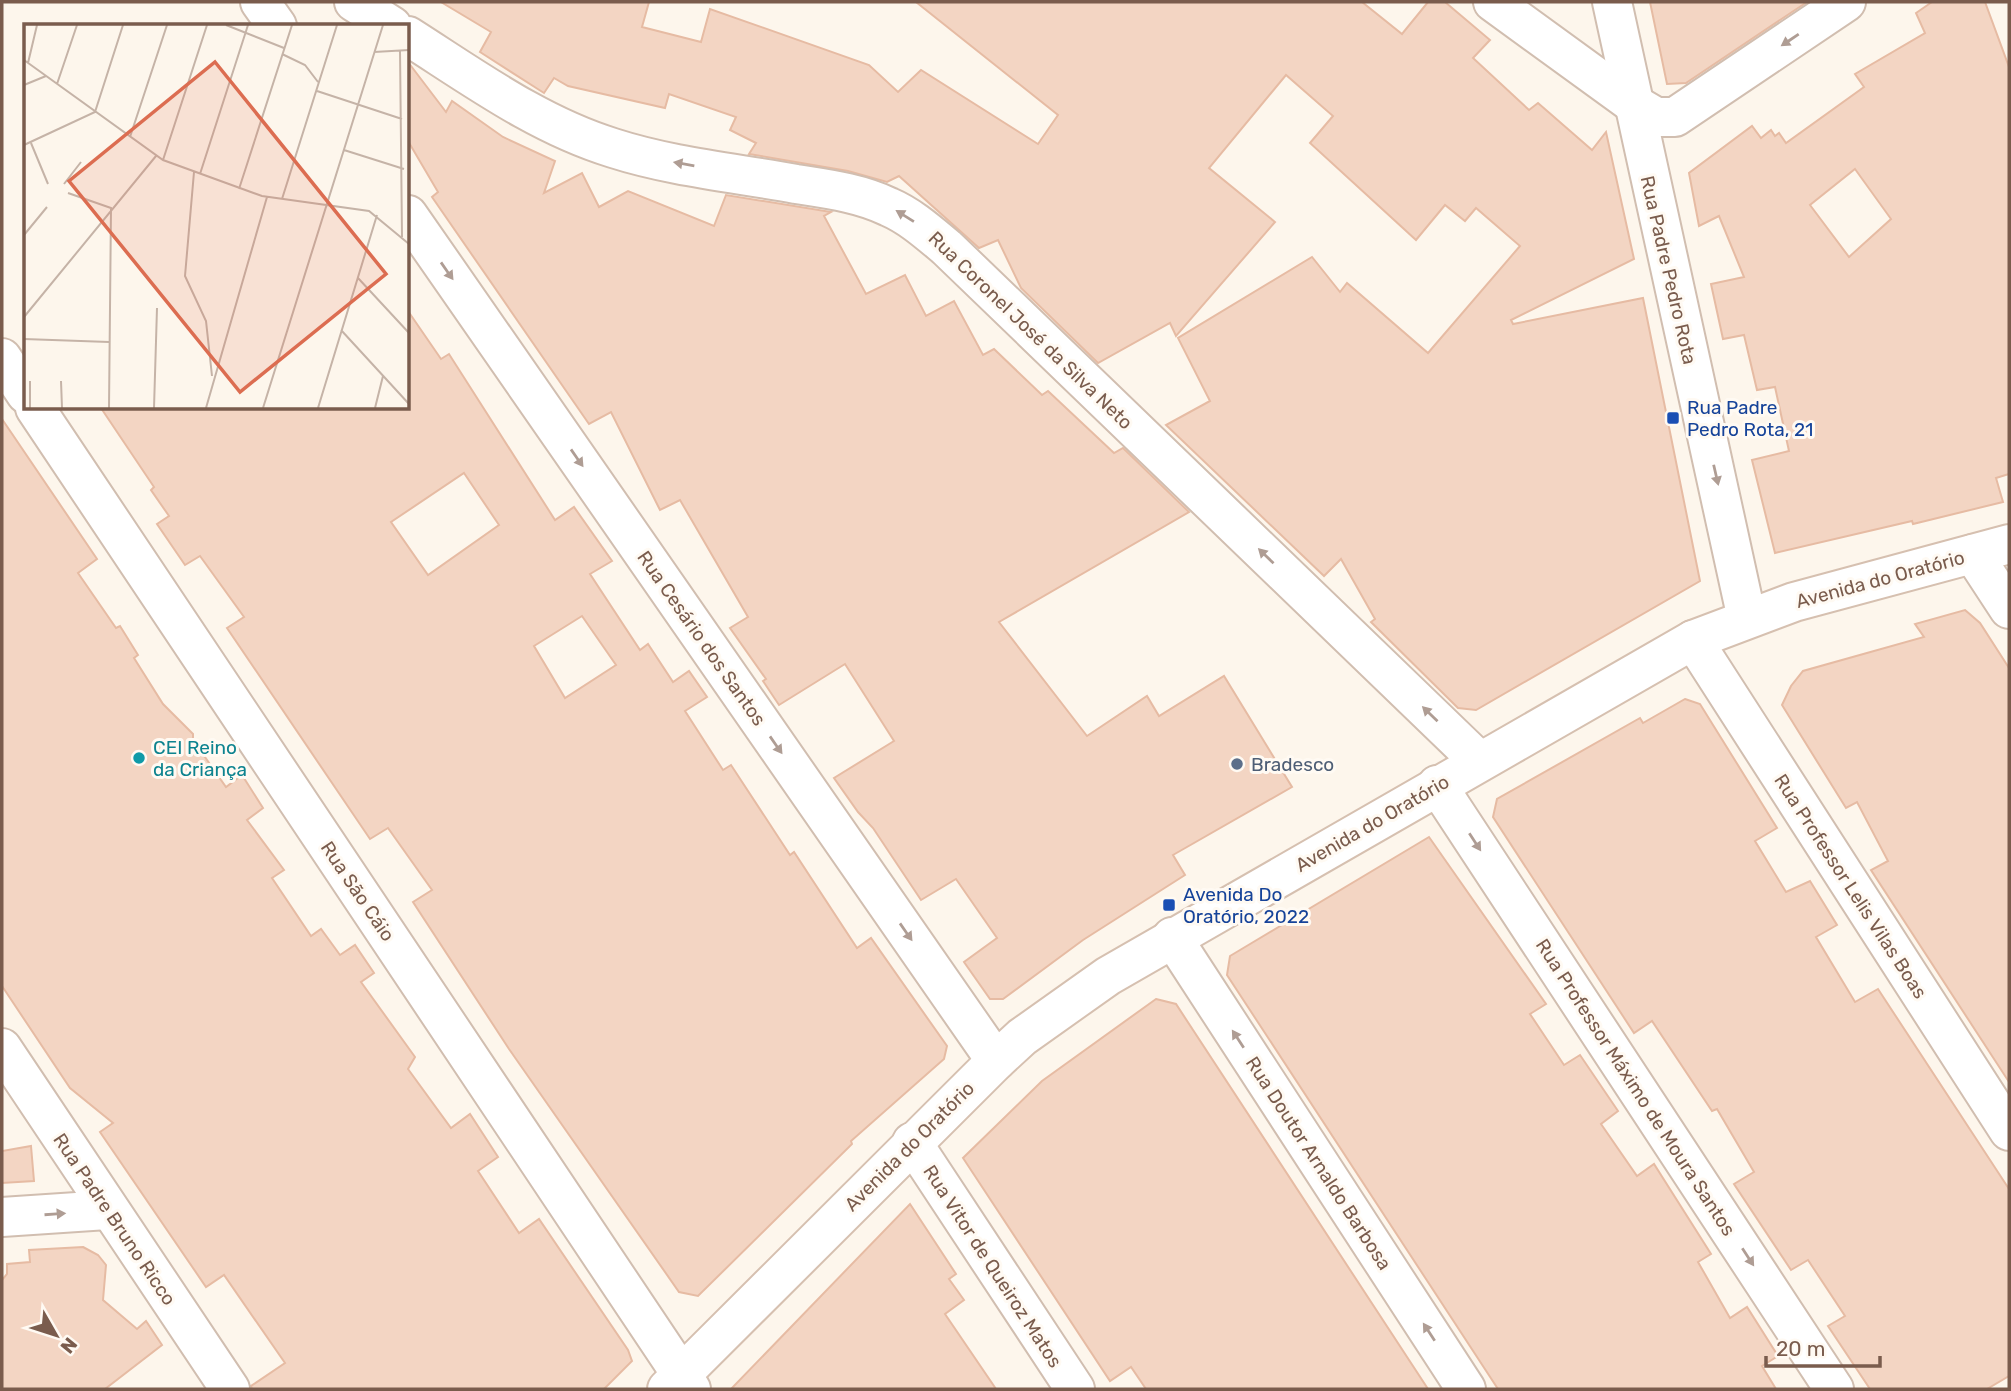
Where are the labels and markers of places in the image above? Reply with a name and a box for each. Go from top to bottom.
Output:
place label: Rua Padre Pedro Rota, 21 [1687,396,1813,441]
marker: Rua Padre Pedro Rota, 21 [1665,410,1681,426]
place label: CEI Reino da Criança [153,736,247,781]
marker: CEI Reino da Criança [131,750,147,766]
place label: Bradesco [1251,753,1334,776]
marker: Bradesco [1229,756,1245,772]
place label: Avenida Do Oratório, 2022 [1183,883,1309,928]
marker: Avenida Do Oratório, 2022 [1161,897,1177,913]

